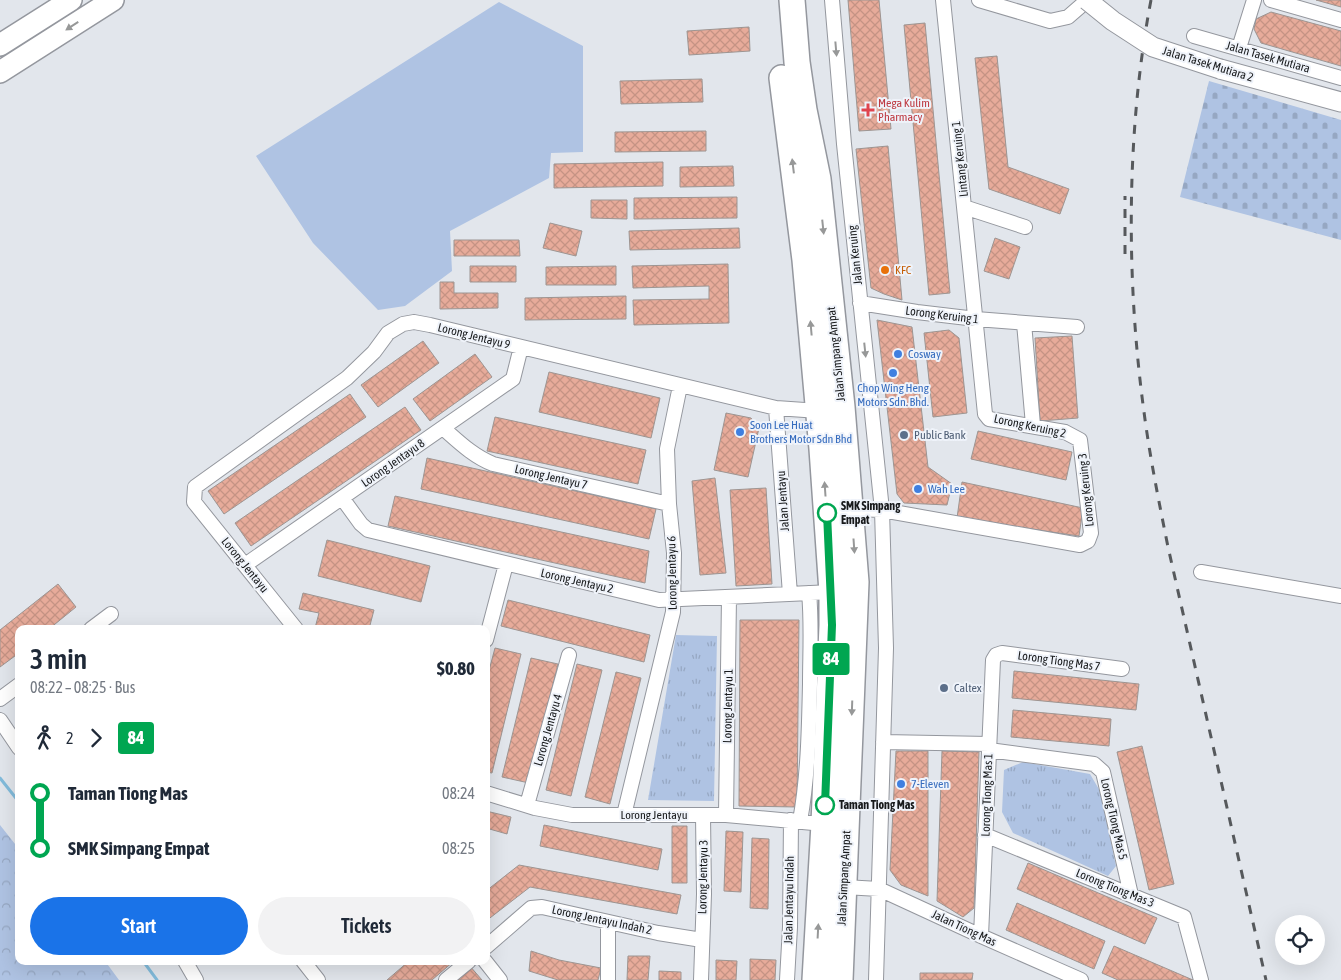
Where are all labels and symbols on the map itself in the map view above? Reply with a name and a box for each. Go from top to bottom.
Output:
one-way arrow [66,22,79,31]
street label: Jalan Tasek Mutiara [1224,38,1312,76]
one-way arrow [832,41,840,57]
street label: Jalan Tasek Mutiara 2 [1161,44,1255,84]
place label: Mega Kulim Pharmacy [878,96,930,124]
marker: Mega Kulim Pharmacy [862,104,874,116]
street label: Lintang Keruing 1 [949,120,971,198]
one-way arrow [789,158,797,174]
one-way arrow [819,220,827,236]
street label: Jalan Keruing [845,224,865,285]
place label: KFC [895,263,912,277]
marker: KFC [879,264,891,276]
street label: Lorong Keruing 1 [905,304,980,326]
street label: Jalan Simpang Ampat [824,305,848,402]
one-way arrow [807,319,815,335]
street label: Lorong Jentayu 9 [436,320,512,352]
one-way arrow [861,342,869,358]
place label: Cosway [908,347,941,361]
marker: Cosway [892,348,904,360]
marker: Chop Wing Heng Motors Sdn. Bhd. [887,367,899,379]
place label: Chop Wing Heng Motors Sdn. Bhd. [857,381,930,409]
street label: Lorong Keruing 2 [993,412,1067,440]
place label: Soon Lee Huat Brothers Motor Sdn Bhd [750,418,852,446]
marker: Soon Lee Huat Brothers Motor Sdn Bhd [734,426,746,438]
place label: Public Bank [914,428,966,442]
marker: Public Bank [898,429,910,441]
street label: Lorong Jentayu 8 [359,436,428,490]
street label: Lorong Keruing 3 [1075,453,1097,527]
street label: Lorong Jentayu 7 [513,462,589,492]
street label: Jalan Jentayu [774,470,792,532]
one-way arrow [821,481,829,497]
place label: Wah Lee [928,482,965,496]
marker: Wah Lee [912,483,924,495]
place label: SMK Simpang Empat [841,499,901,527]
marker: SMK Simpang Empat [817,503,837,523]
street label: Lorong Jentayu [218,535,272,596]
street label: Lorong Jentayu 6 [664,535,680,610]
one-way arrow [850,538,858,554]
street label: Lorong Jentayu 2 [539,566,615,596]
line badge: 84 [808,643,854,675]
street label: Lorong Tiong Mas 7 [1017,648,1102,674]
street label: Lorong Jentayu 1 [720,668,736,743]
place label: Caltex [954,681,982,695]
marker: Caltex [938,682,950,694]
street label: Lorong Jentayu 4 [531,692,565,768]
one-way arrow [848,701,856,717]
street label: Lorong Tiong Mas 1 [979,753,995,837]
place label: 7-Eleven [911,777,949,791]
street label: Lorong Tiong Mas 5 [1098,777,1130,861]
marker: 7-Eleven [895,778,907,790]
marker: Taman Tiong Mas [815,795,835,815]
place label: Taman Tiong Mas [839,798,915,812]
street label: Lorong Jentayu [621,808,688,822]
street label: Jalan Simpang Ampat [835,830,854,926]
street label: Lorong Jentayu 3 [695,840,711,914]
street label: Jalan Jentayu Indah [781,856,797,944]
street label: Lorong Tiong Mas 3 [1074,866,1156,910]
street label: Lorong Jentayu Indah 2 [551,903,653,937]
street label: Jalan Tiong Mas [930,907,998,949]
one-way arrow [815,923,823,939]

